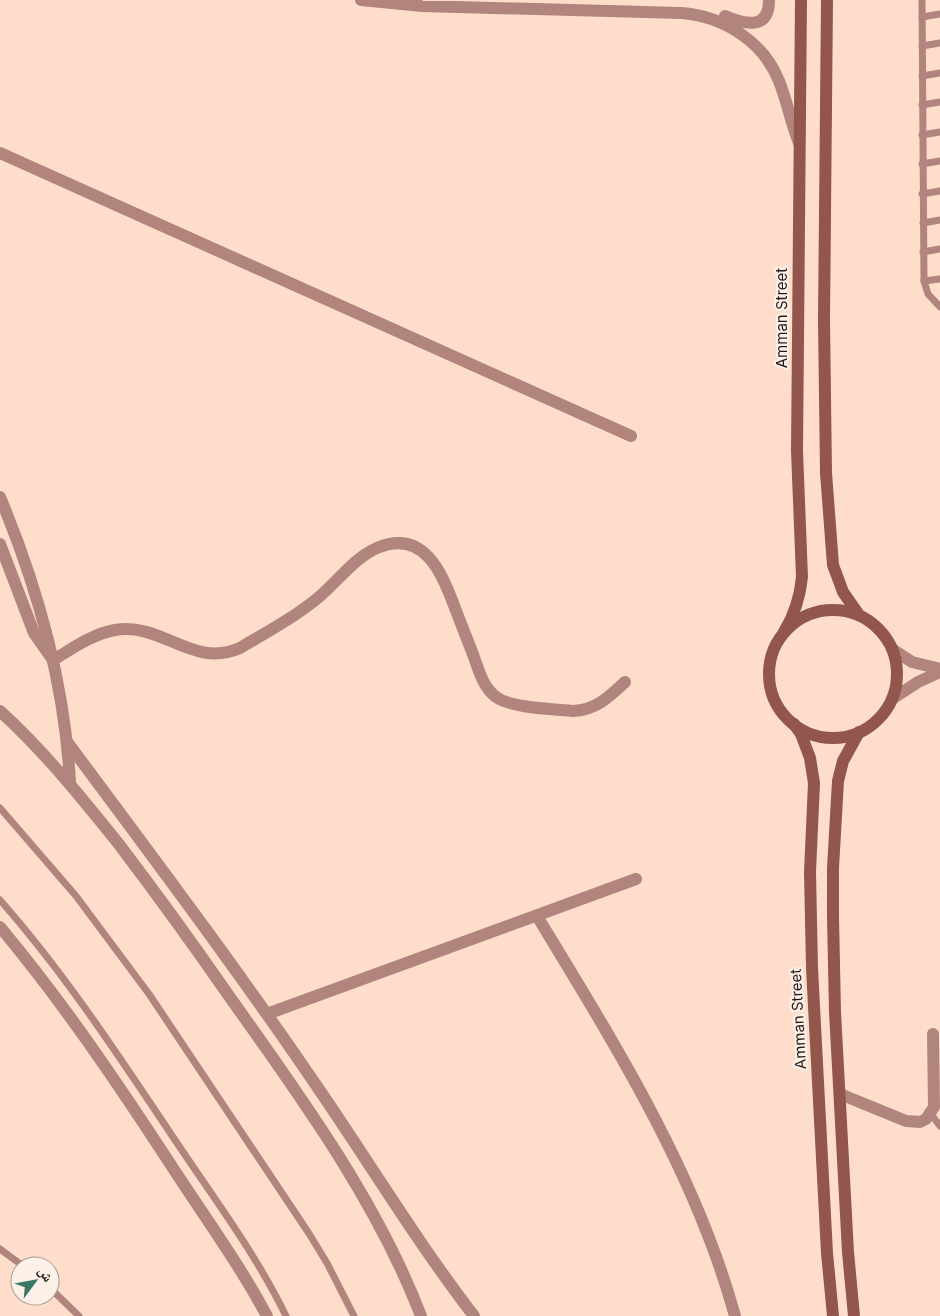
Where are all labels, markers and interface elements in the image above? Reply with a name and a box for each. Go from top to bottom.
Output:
street label: Amman Street [772,268,791,368]
street label: Amman Street [786,968,810,1070]
north arrow [10,1256,60,1306]
text: ش [34,1263,58,1285]

